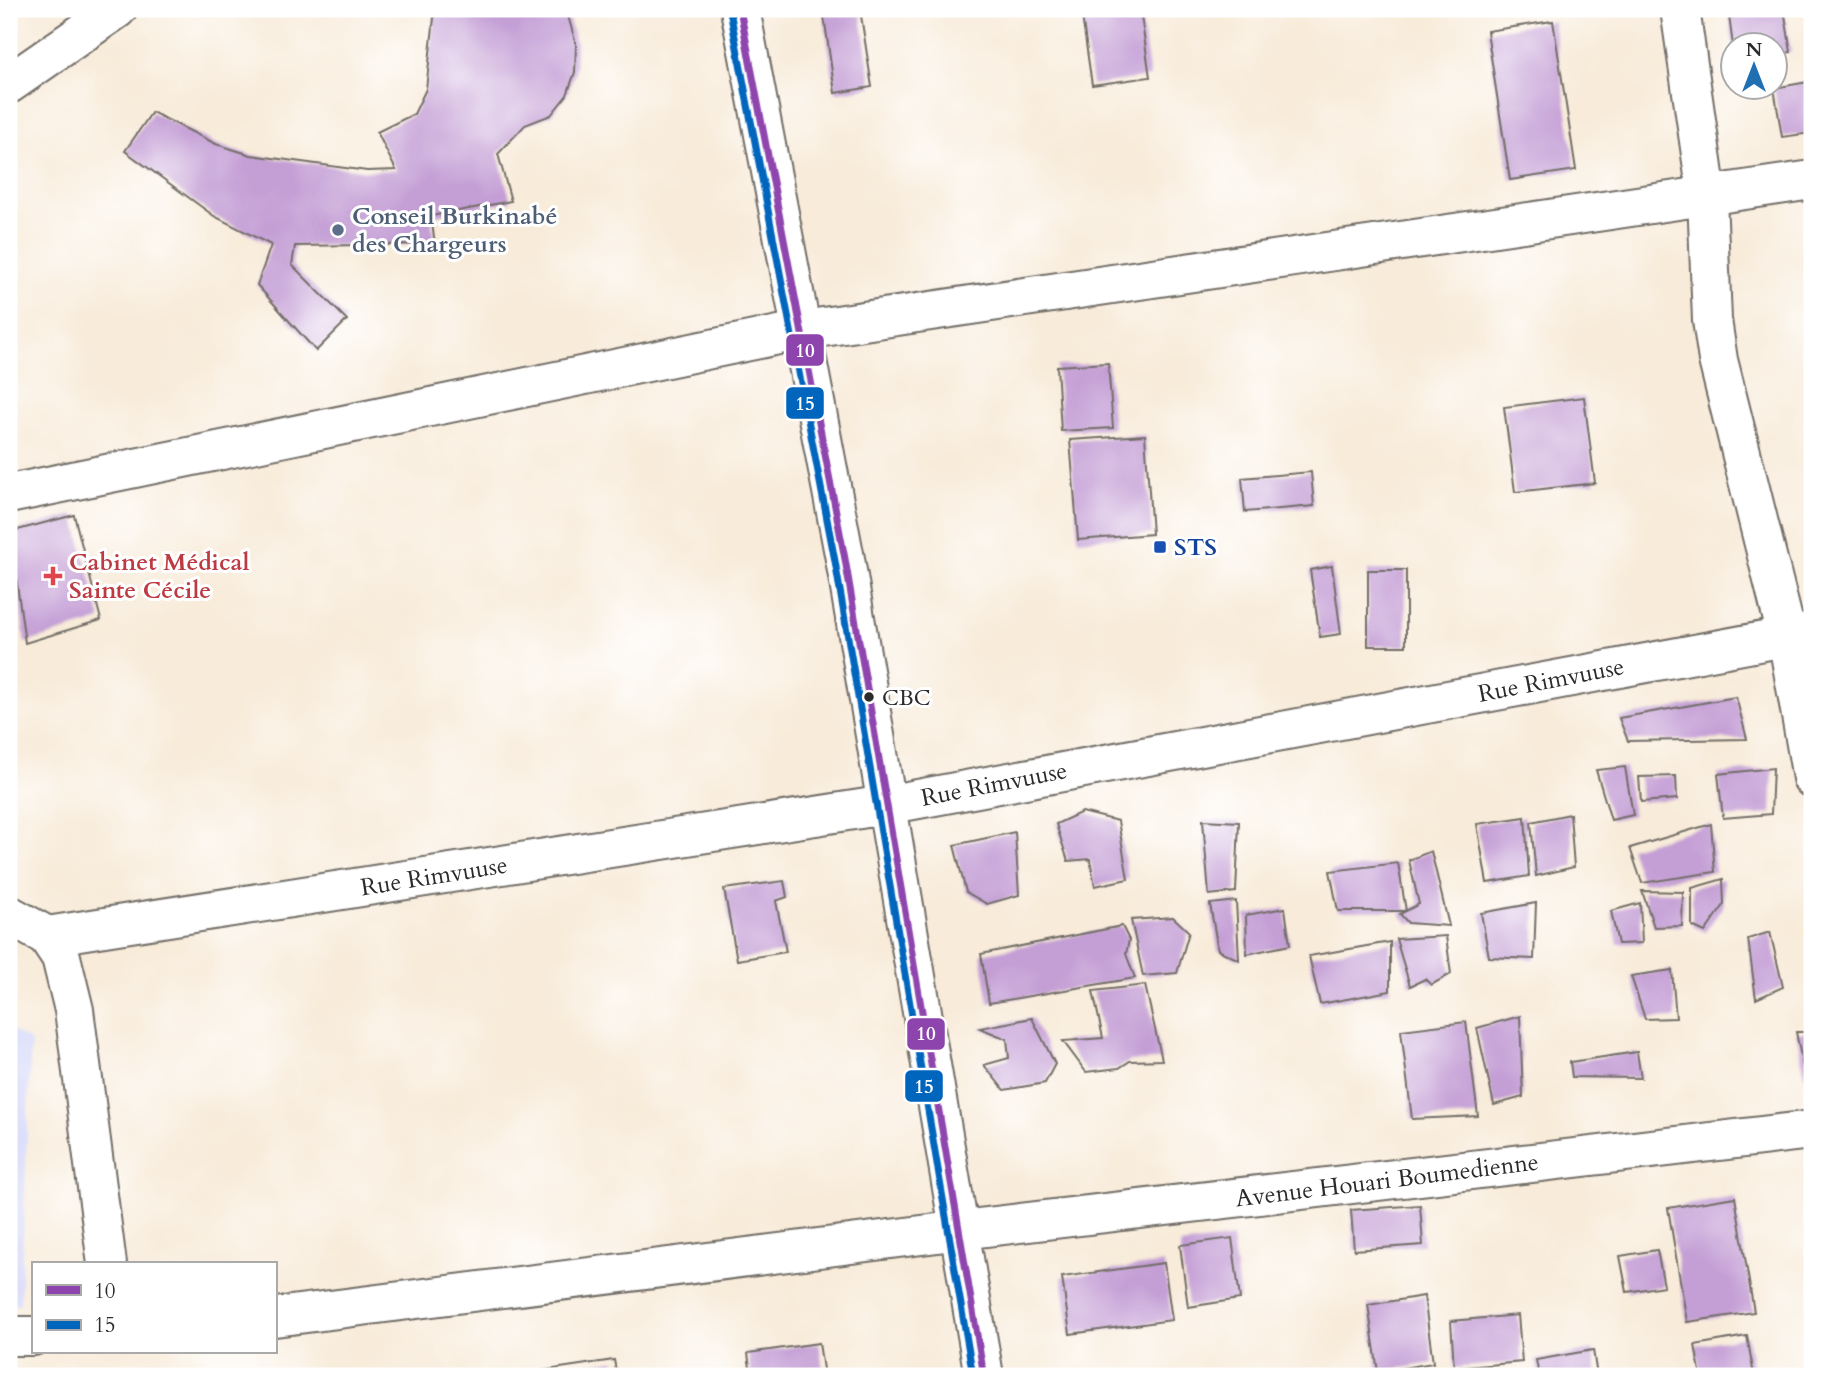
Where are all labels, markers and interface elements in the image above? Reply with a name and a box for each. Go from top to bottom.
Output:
north arrow [1720,32,1790,102]
text: N [1746,37,1763,63]
place label: Conseil Burkinabé des Chargeurs [352,200,558,261]
marker: Conseil Burkinabé des Chargeurs [330,222,346,238]
line badge: 10 [785,333,825,367]
text: 10 [795,338,815,364]
line badge: 15 [785,386,825,420]
text: 15 [795,391,815,417]
place label: STS [1174,531,1217,564]
marker: STS [1152,539,1168,555]
place label: Cabinet Médical Sainte Cécile [69,546,249,607]
marker: Cabinet Médical Sainte Cécile [43,566,63,586]
street label: Rue Rimvuuse [1475,650,1627,711]
place label: CBC [882,683,931,713]
marker: CBC [862,690,876,704]
street label: Rue Rimvuuse [918,754,1070,815]
street label: Rue Rimvuuse [358,849,510,904]
line badge: 10 [906,1017,946,1051]
text: 10 [916,1021,936,1047]
line badge: 15 [904,1069,944,1103]
text: 15 [914,1074,934,1100]
street label: Avenue Houari Boumedienne [1234,1146,1540,1215]
legend [32,1262,276,1354]
text: 10 [94,1277,116,1306]
text: 15 [94,1311,116,1340]

